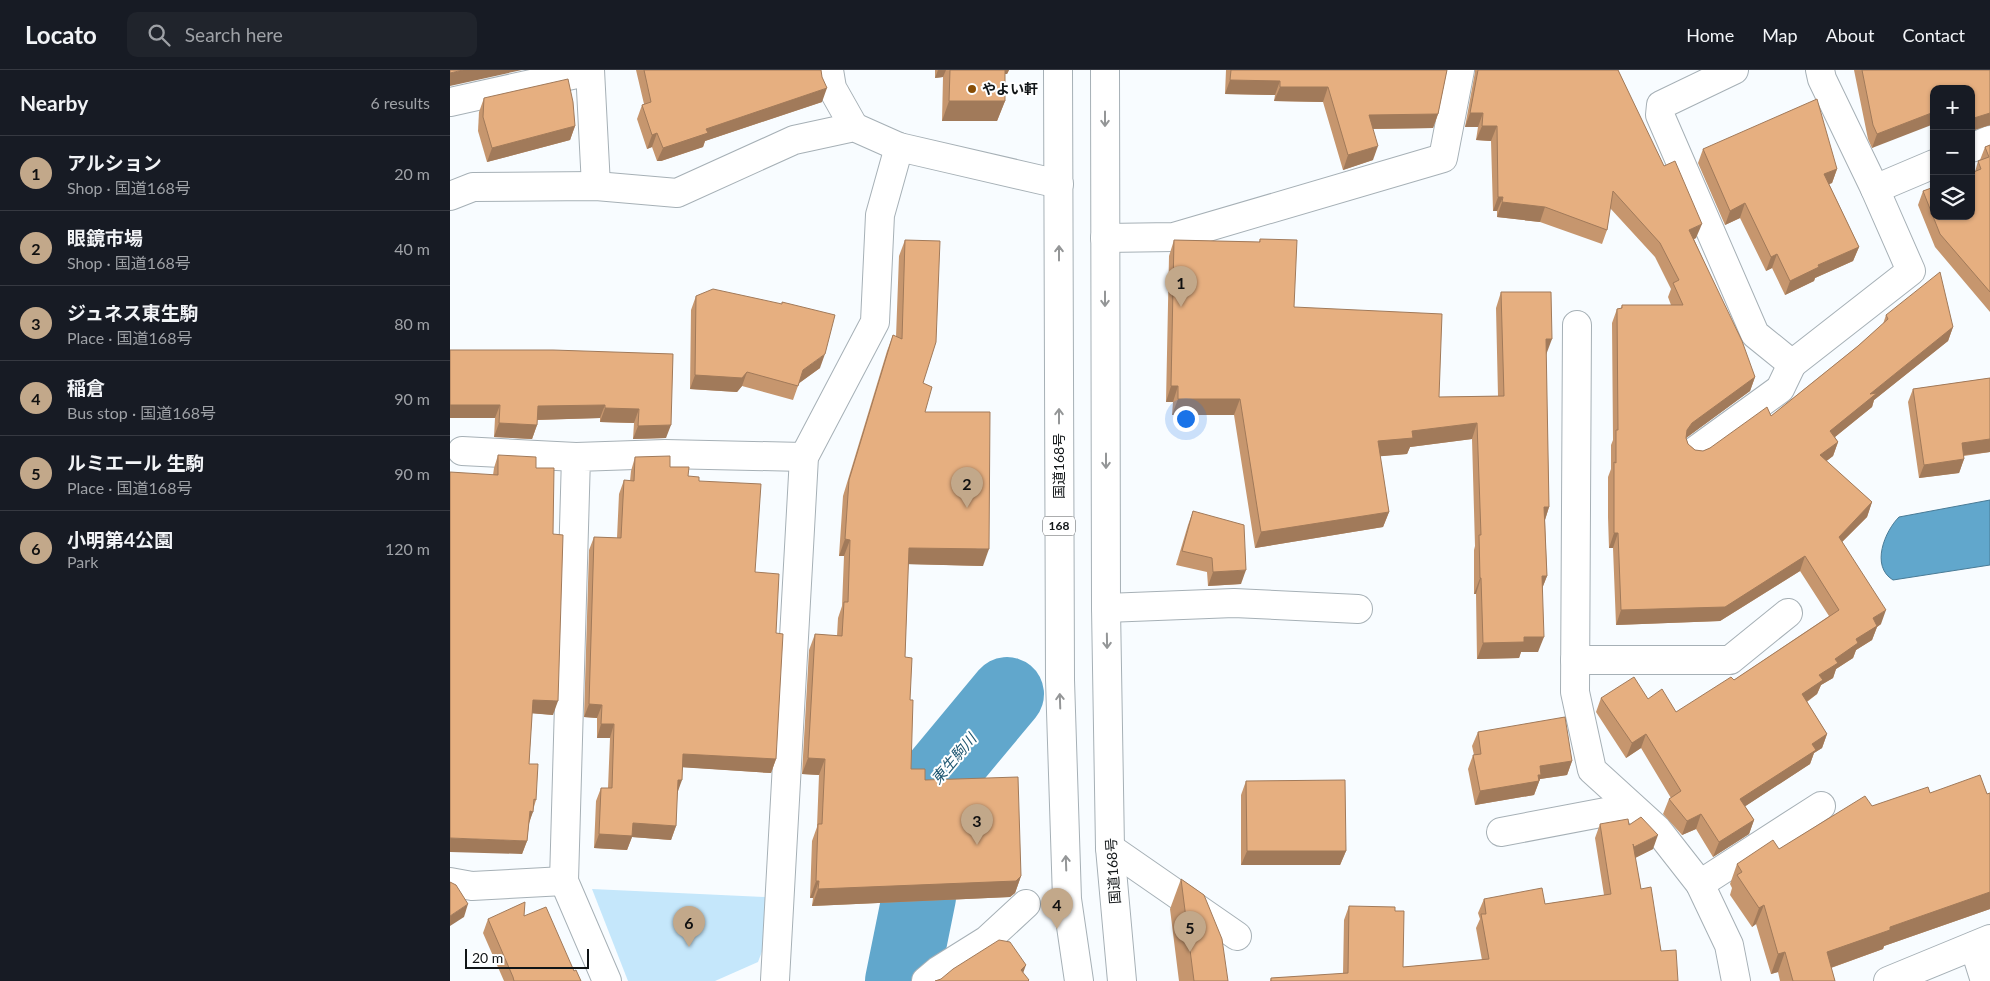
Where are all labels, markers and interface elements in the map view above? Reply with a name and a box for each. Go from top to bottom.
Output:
search box [127,12,477,57]
text: Locato [25,20,97,49]
icon: search [145,21,173,49]
text: Search here [185,23,283,46]
text: Home [1686,24,1734,46]
text: Map [1762,24,1798,46]
text: About [1826,24,1875,46]
text: Contact [1903,24,1965,46]
place label: やよい軒 [982,80,1038,97]
marker: やよい軒 [966,83,978,95]
map controls [1930,85,1975,220]
button: + [1930,85,1975,130]
text: Nearby [20,90,88,115]
text: 6 results [370,93,430,112]
one-way arrow [1100,110,1110,126]
button: − [1930,130,1975,175]
text: アルション [67,151,162,174]
text: 1 [31,164,41,183]
text: 20 m [394,164,430,183]
button: layers [1930,175,1975,220]
text: Shop · 国道168号 [67,178,191,197]
text: 眼鏡市場 [67,226,143,249]
text: 2 [31,239,41,258]
text: 40 m [394,239,430,258]
one-way arrow [1054,245,1064,262]
text: Shop · 国道168号 [67,253,191,272]
pin: 1 [1165,266,1197,307]
one-way arrow [1100,290,1110,306]
text: ジュネス東生駒 [67,301,199,324]
text: 3 [31,314,41,333]
text: 80 m [394,314,430,333]
text: Place · 国道168号 [67,328,192,347]
text: 稲倉 [67,376,105,399]
text: 4 [31,389,41,408]
text: 90 m [394,389,430,408]
text: Bus stop · 国道168号 [67,403,216,422]
your location [1173,406,1199,432]
one-way arrow [1054,408,1064,424]
street label: 国道168号 [1050,433,1067,499]
text: ルミエール 生駒 [67,451,205,474]
one-way arrow [1101,452,1111,469]
text: 5 [31,464,41,483]
text: 90 m [394,464,430,483]
pin: 2 [951,467,983,508]
text: Place · 国道168号 [67,478,192,497]
road number: 168 [1043,516,1075,536]
text: 小明第4公園 [67,528,173,551]
text: 6 [31,539,41,558]
text: 120 m [385,539,430,558]
text: Park [67,552,98,571]
one-way arrow [1102,632,1112,649]
one-way arrow [1056,693,1065,709]
water label: 東生駒川 [927,728,981,787]
pin: 3 [961,804,993,845]
street label: 国道168号 [1102,837,1123,905]
one-way arrow [1061,855,1070,871]
pin: 4 [1041,888,1073,929]
pin: 6 [673,906,705,947]
pin: 5 [1174,911,1206,952]
scale bar [465,946,589,969]
text: 20 m [472,949,503,966]

